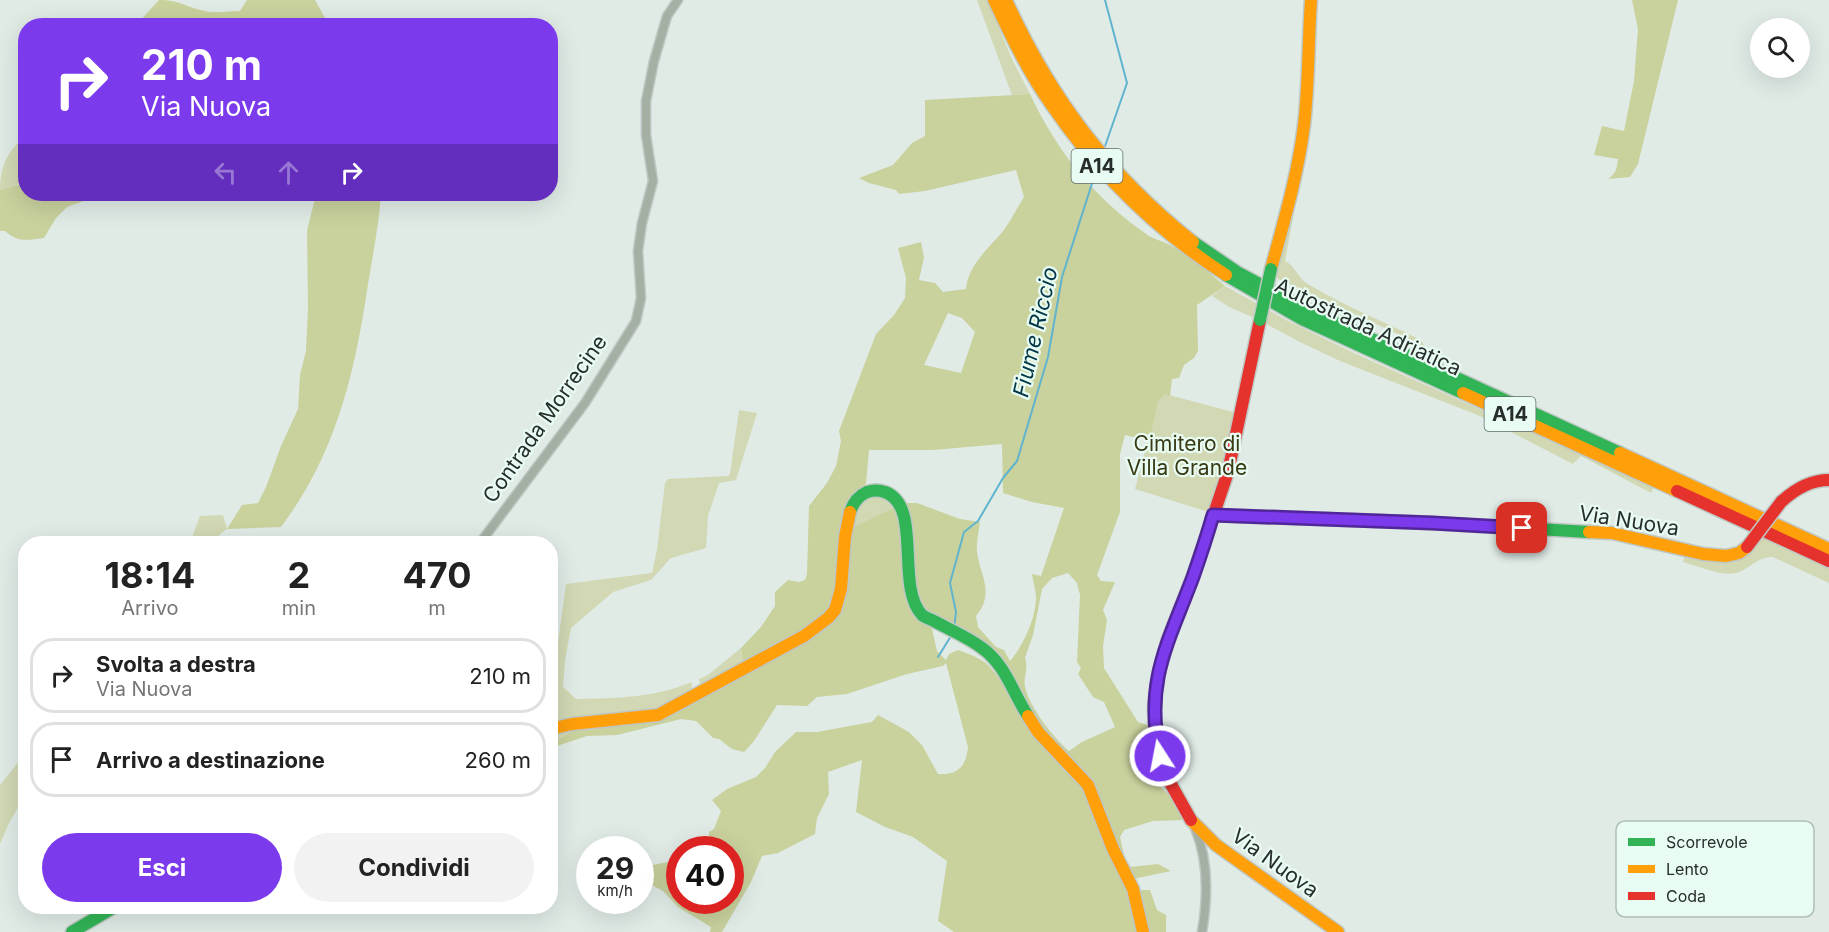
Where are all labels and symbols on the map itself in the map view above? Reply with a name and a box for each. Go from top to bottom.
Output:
road number: A14 [1072,149,1122,183]
water label: Fiume Riccio [1007,264,1063,400]
street label: Autostrada Adriatica [1271,272,1465,381]
street label: Contrada Morrecine [477,330,612,507]
road number: A14 [1484,397,1536,431]
park label: Cimitero di Villa Grande [1127,431,1247,480]
street label: Via Nuova [1577,500,1681,541]
pin [1496,502,1547,553]
position arrow [1128,724,1192,788]
legend [1616,821,1814,917]
street label: Via Nuova [1227,823,1324,902]
text: Scorrevole [1666,832,1748,852]
speed limit sign: 40 [666,836,744,914]
text: Lento [1666,859,1709,879]
text: Coda [1666,886,1706,906]

